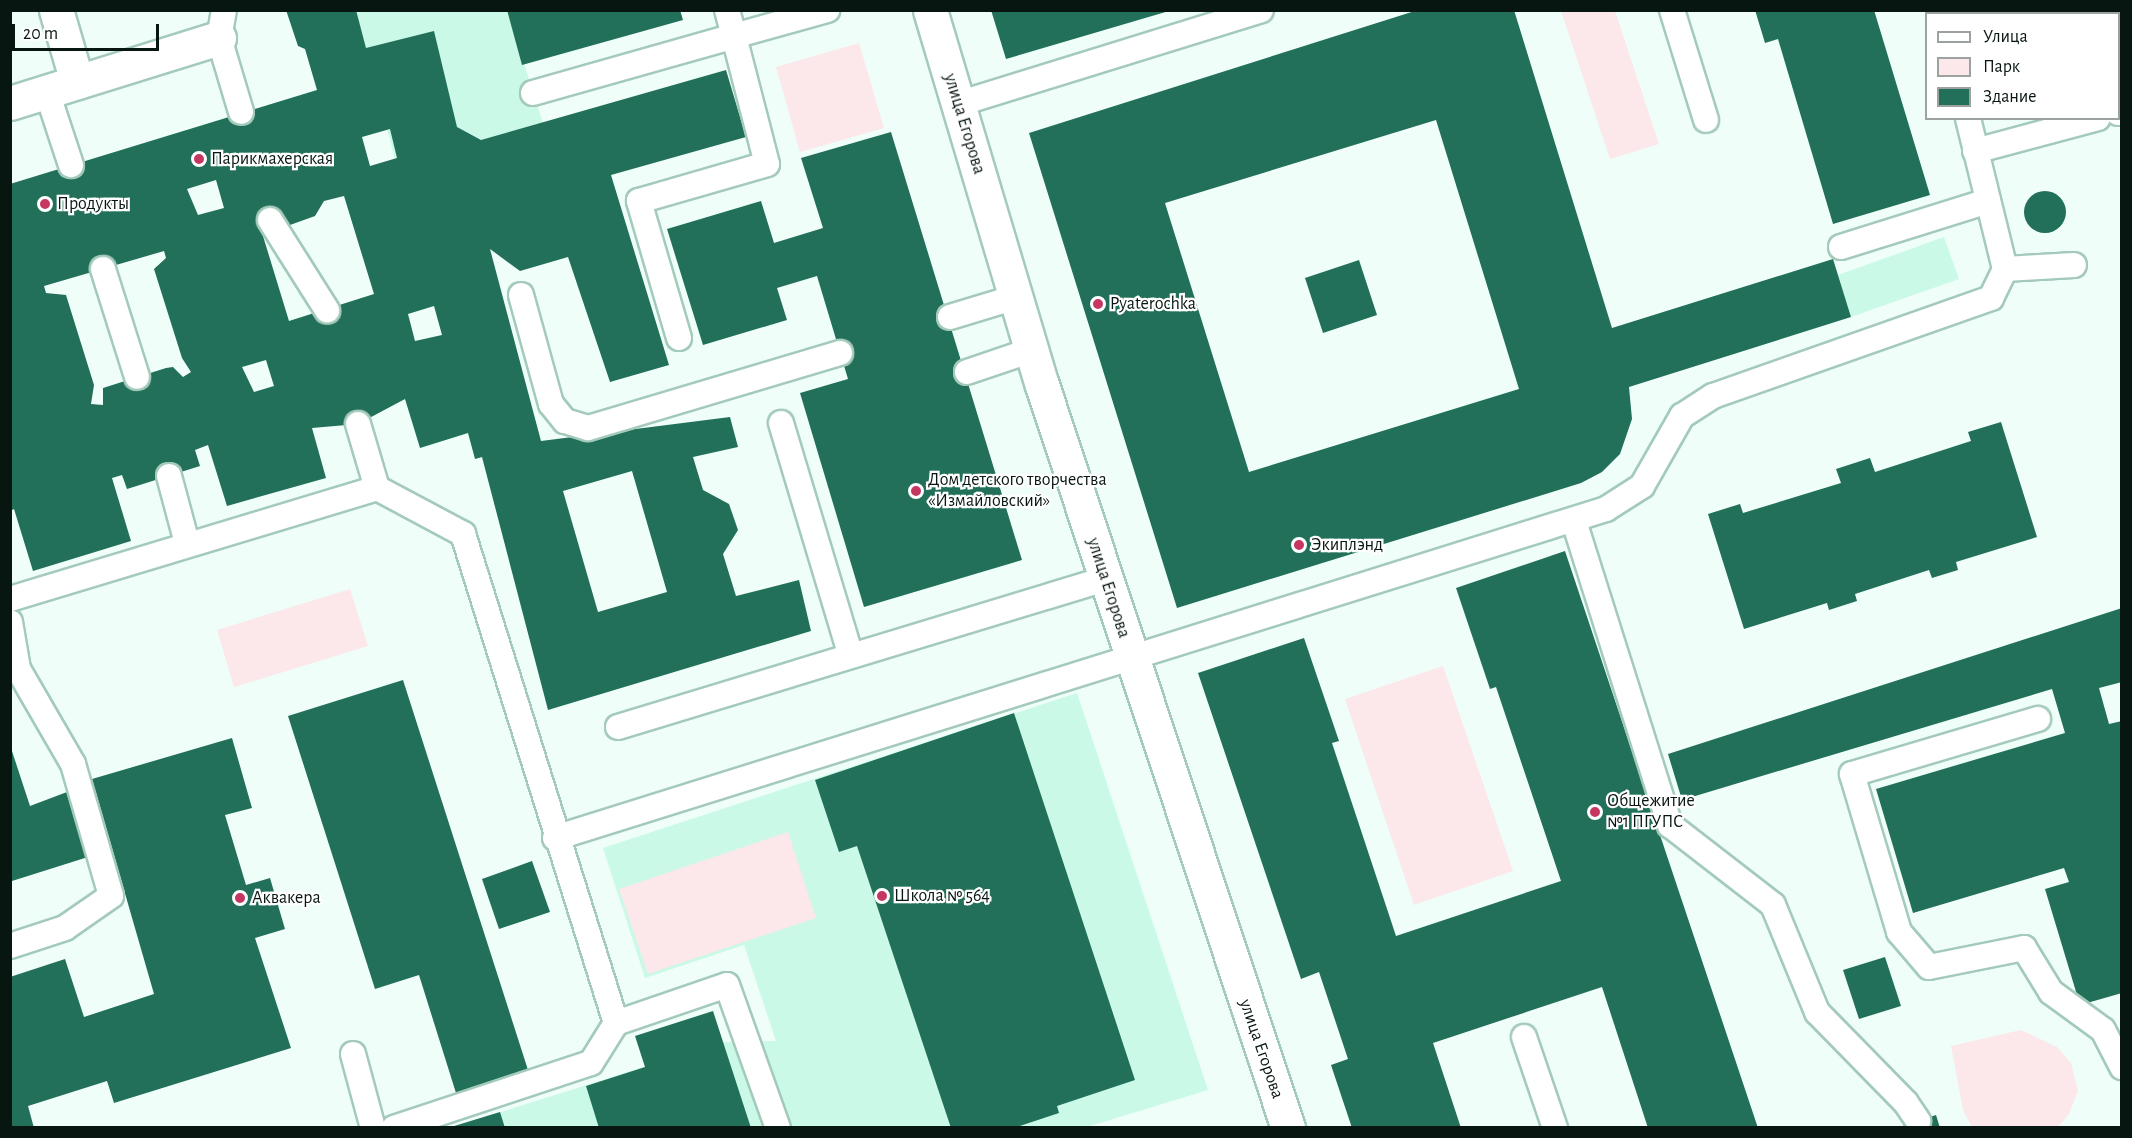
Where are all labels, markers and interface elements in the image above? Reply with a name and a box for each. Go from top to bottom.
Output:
scale bar [15,12,162,50]
legend [1925,12,2120,120]
text: 20 m [23,25,58,43]
text: Улица [1983,28,2028,46]
text: Парк [1983,58,2020,76]
street label: улица Егорова [938,71,990,177]
text: Здание [1983,88,2037,106]
place label: Парикмахерская [211,148,333,170]
marker: Парикмахерская [192,152,206,166]
place label: Продукты [57,193,129,215]
marker: Продукты [38,197,52,211]
place label: Pyaterochka [1110,293,1196,315]
marker: Pyaterochka [1091,297,1105,311]
place label: Дом детского творчества «Измайловский» [928,470,1107,512]
marker: Дом детского творчества «Измайловский» [909,484,923,498]
place label: Экиплэнд [1311,534,1383,556]
street label: улица Егорова [1082,535,1134,641]
marker: Экиплэнд [1292,538,1306,552]
place label: Общежитие №1 ПГУПС [1607,791,1695,834]
marker: Общежитие №1 ПГУПС [1588,805,1602,819]
place label: Школа № 564 [894,885,990,907]
place label: Аквакера [252,887,321,909]
marker: Школа № 564 [875,889,889,903]
marker: Аквакера [233,891,247,905]
street label: улица Егорова [1234,996,1288,1102]

